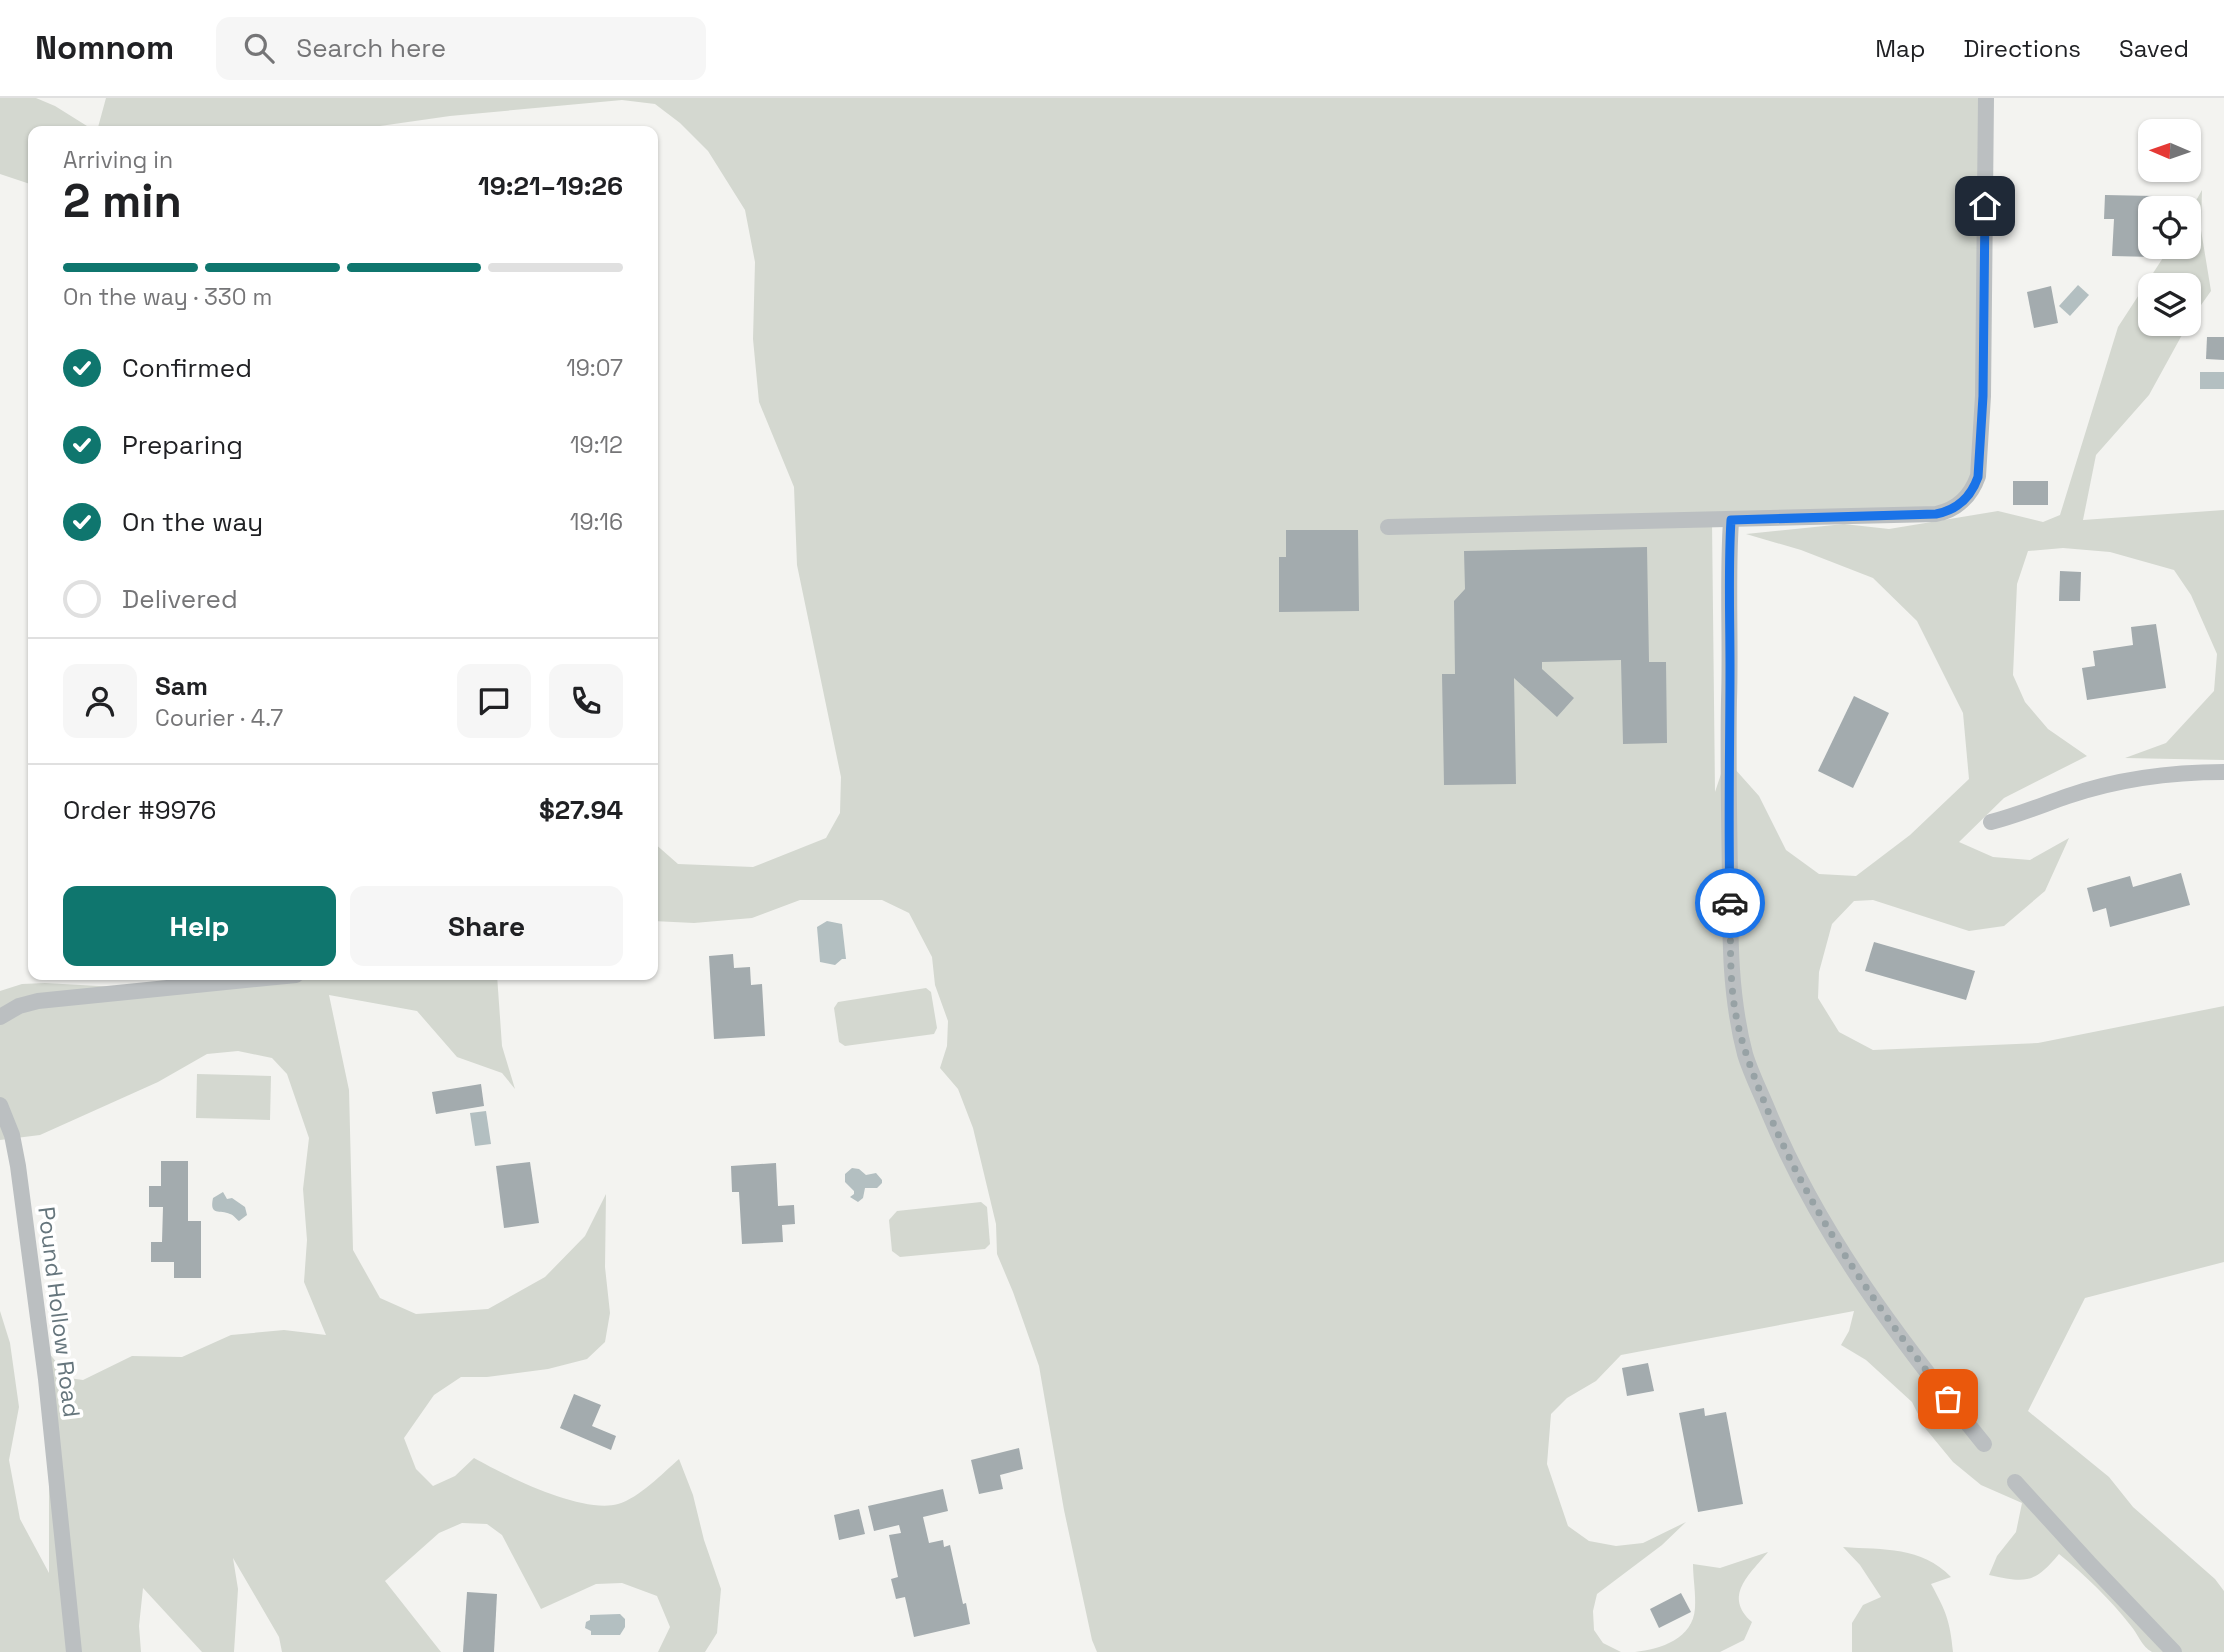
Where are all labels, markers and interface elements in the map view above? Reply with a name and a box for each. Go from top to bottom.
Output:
search box [216,17,706,80]
text: Nomnom [35,27,174,69]
icon: search [240,29,278,67]
text: Search here [296,31,446,65]
text: Map [1875,33,1925,64]
text: Directions [1963,33,2081,64]
text: Saved [2119,33,2189,64]
north arrow [2138,119,2202,182]
map controls [2138,119,2201,336]
text: Arriving in [63,145,173,175]
text: 19:21–19:26 [478,169,623,203]
text: 2 min [63,172,182,230]
pin [1955,176,2015,236]
icon: home [1966,187,2004,225]
button: locate [2138,196,2201,259]
button: layers [2138,273,2201,336]
text: On the way · 330 m [63,282,272,312]
icon: check [63,349,101,387]
text: Confirmed [122,351,252,385]
text: 19:07 [566,353,623,383]
icon: check [63,426,101,464]
text: Preparing [122,428,243,462]
text: 19:12 [570,430,623,460]
icon: check [63,503,101,541]
text: On the way [122,505,263,539]
text: 19:16 [570,507,623,537]
text: Delivered [122,582,238,616]
button: person [63,664,137,738]
button: chat [457,664,531,738]
button: phone [549,664,623,738]
text: Sam [155,669,208,703]
text: Courier · 4.7 [155,703,283,733]
text: Order #9976 [63,793,216,827]
text: $27.94 [539,793,623,827]
courier [1695,868,1765,938]
icon: car [1711,884,1749,922]
button: Help [63,886,336,966]
button: Share [350,886,623,966]
street label: Pound Hollow Road [31,1205,87,1419]
pin [1918,1369,1978,1429]
icon: bag [1929,1380,1967,1418]

